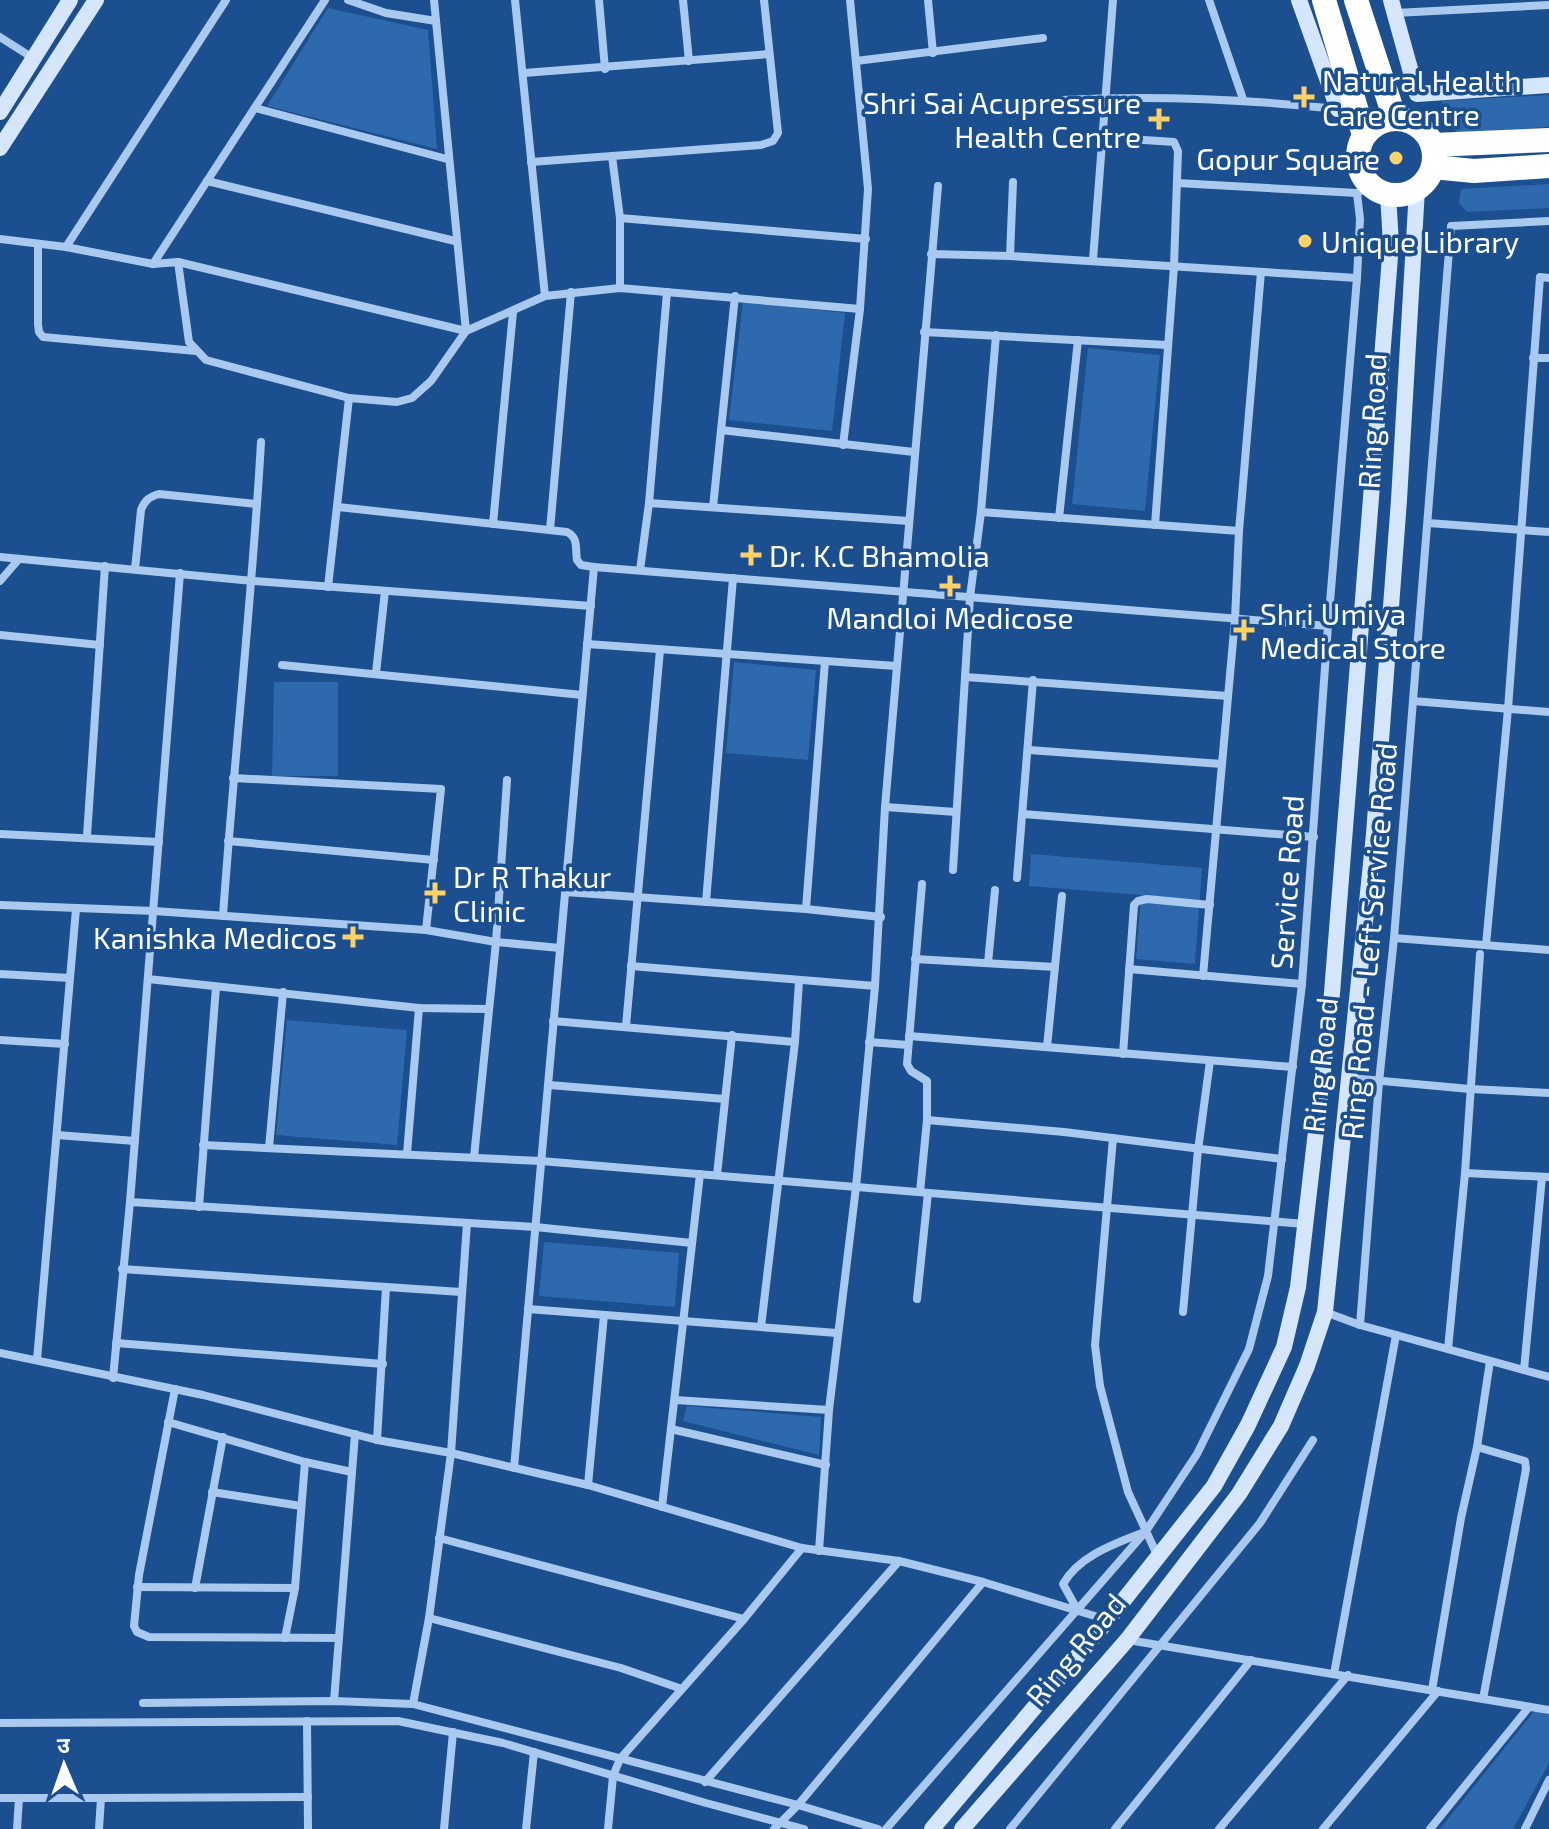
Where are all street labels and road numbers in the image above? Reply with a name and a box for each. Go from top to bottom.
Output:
street label: Ring Road [1349,352,1393,490]
street label: Ring Road - Left Service Road [1333,741,1403,1141]
street label: Service Road [1262,794,1310,970]
street label: Ring Road [1294,996,1344,1134]
street label: Ring Road [1018,1585,1132,1713]

